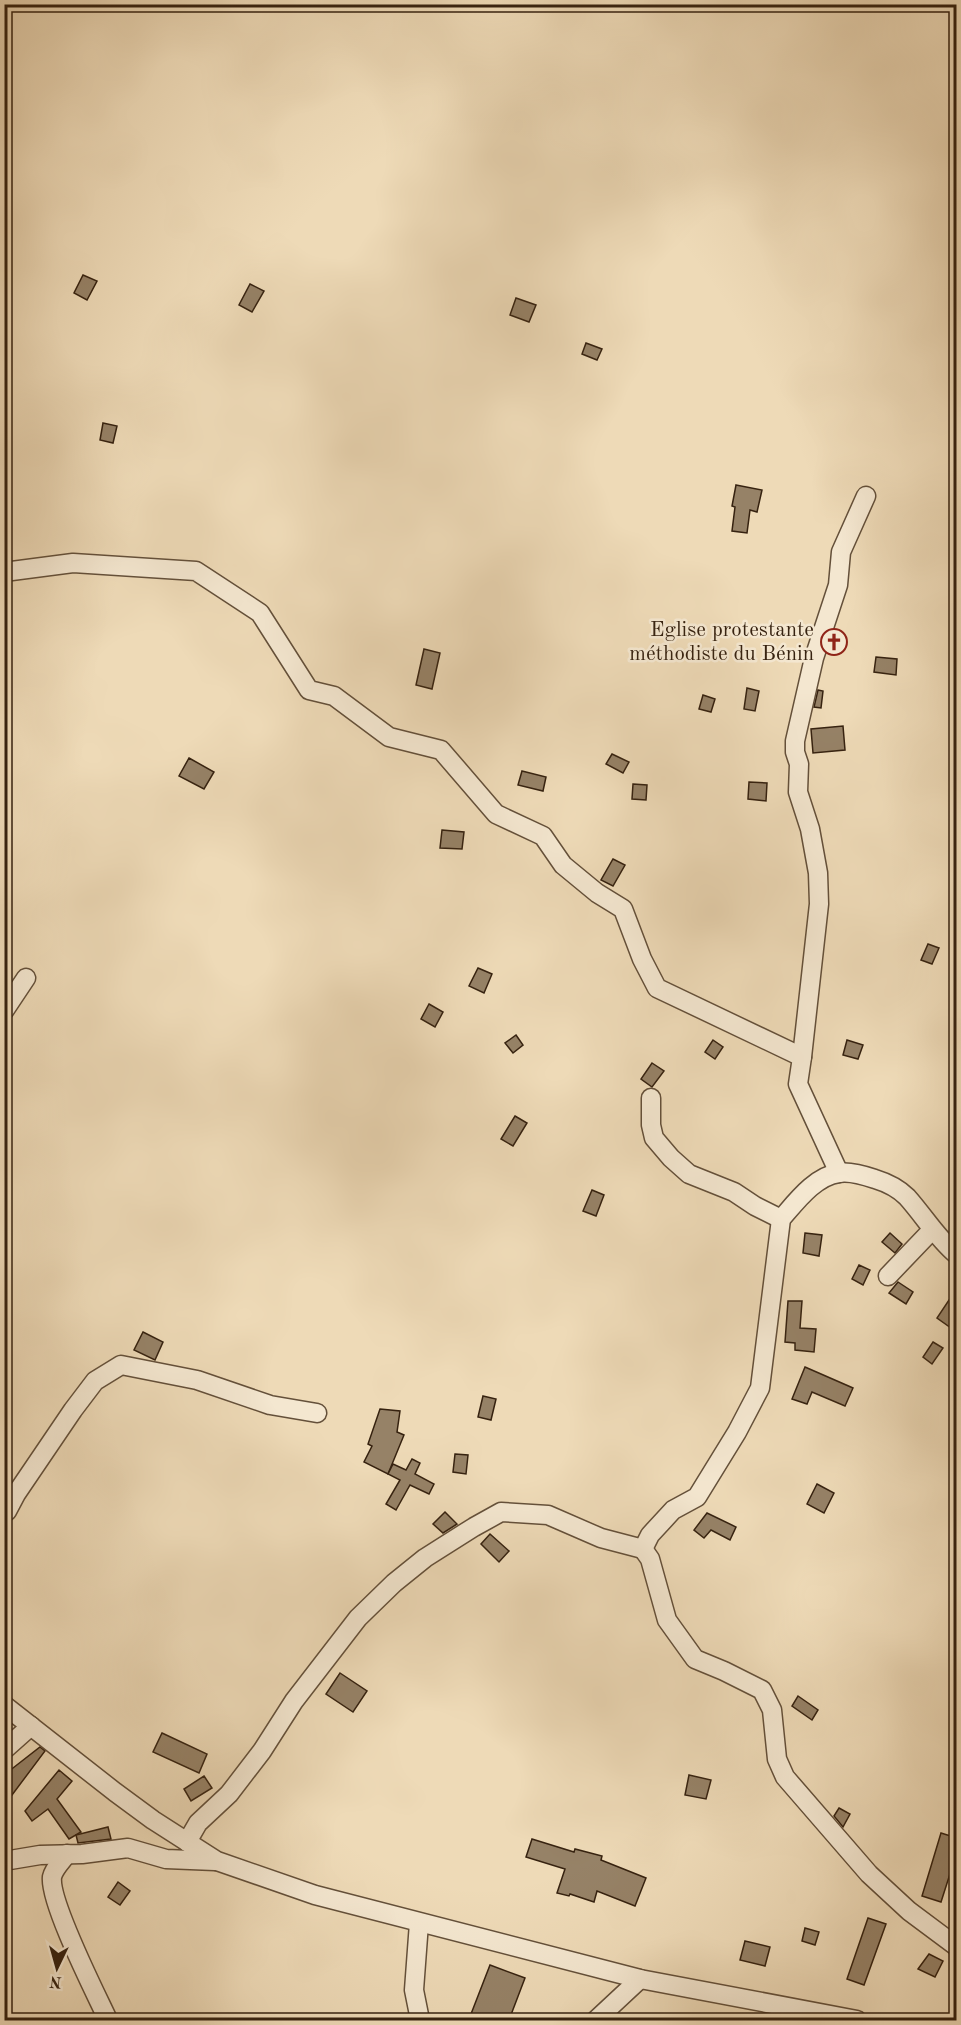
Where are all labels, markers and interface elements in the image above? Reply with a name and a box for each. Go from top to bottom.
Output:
place label: Eglise protestante méthodiste du Bénin [629,620,814,665]
church icon: Eglise protestante méthodiste du Bénin [819,627,849,657]
north arrow [27,1938,87,1998]
text: N [48,1972,63,1989]

